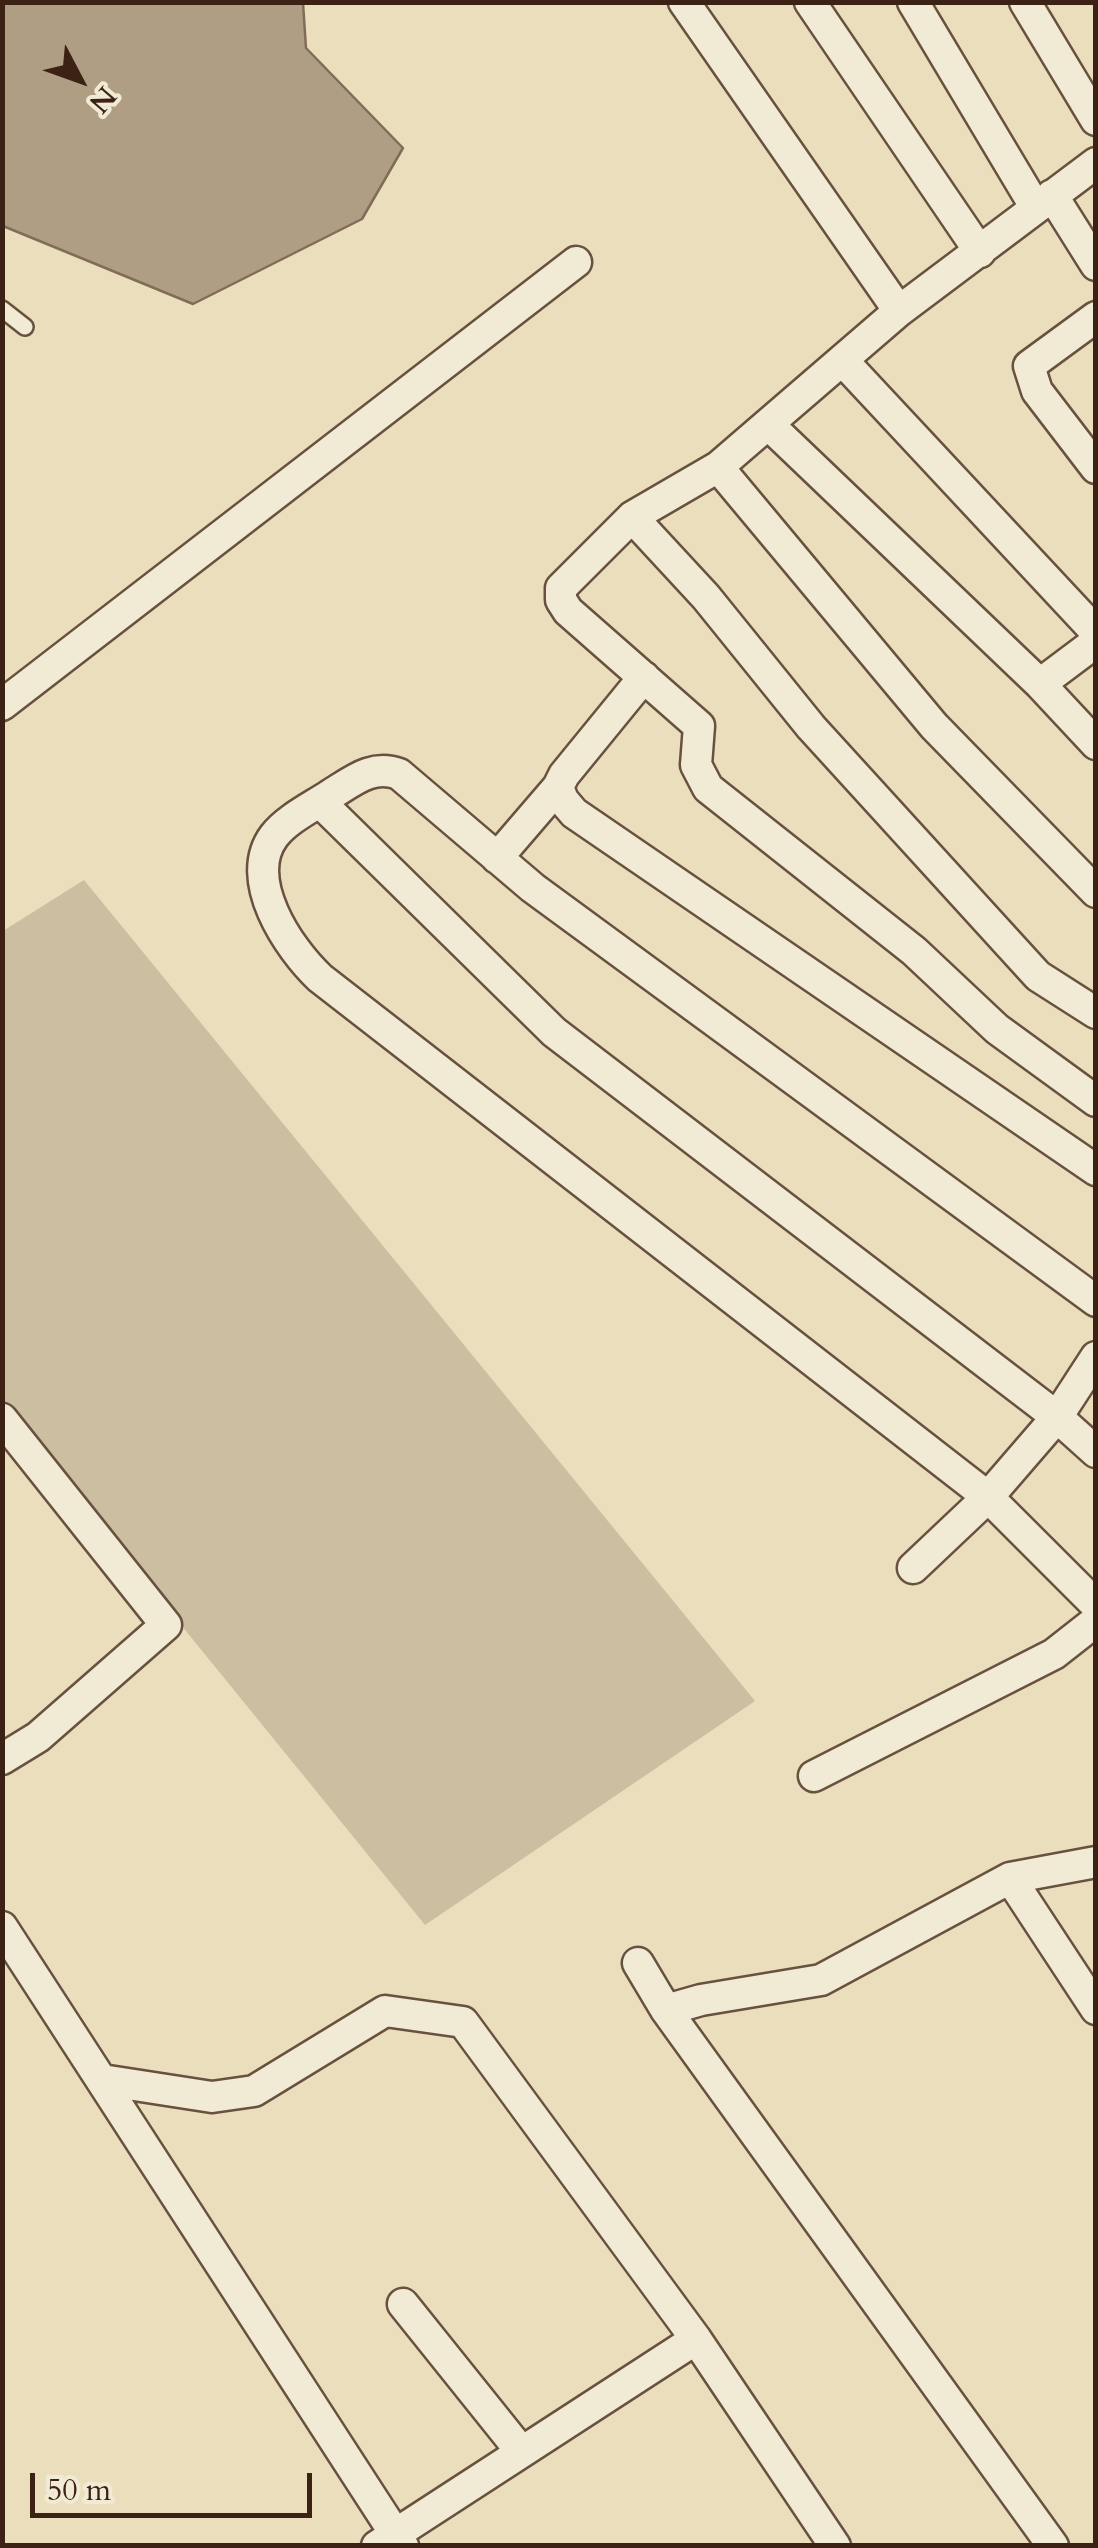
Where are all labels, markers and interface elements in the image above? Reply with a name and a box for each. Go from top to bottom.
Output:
north arrow [30,30,130,130]
text: N [80,78,125,121]
scale bar [35,2453,318,2515]
text: 50 m [47,2470,111,2511]

